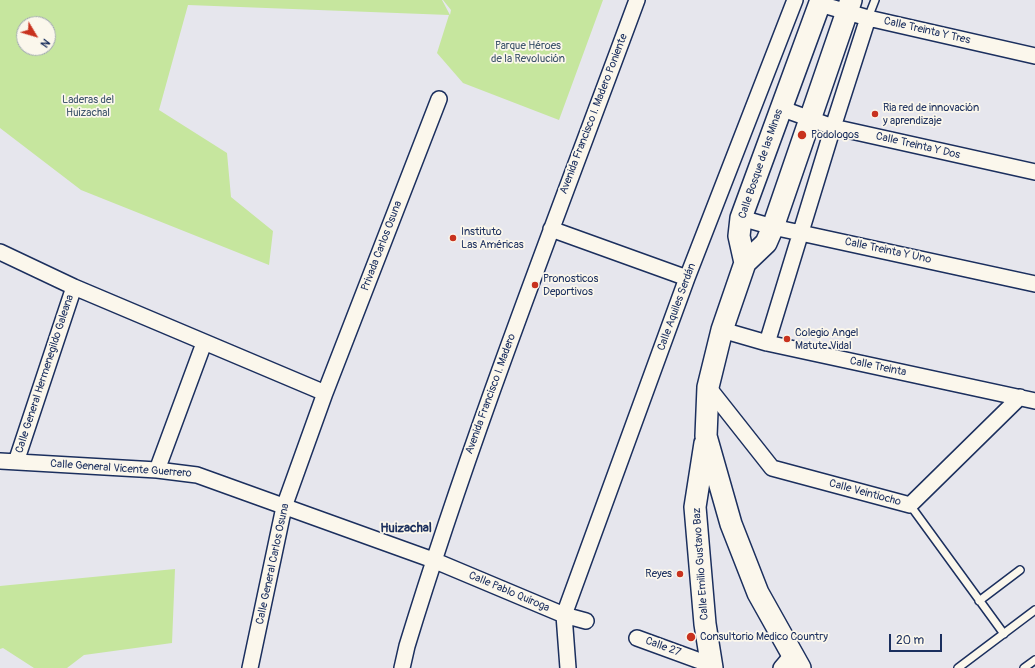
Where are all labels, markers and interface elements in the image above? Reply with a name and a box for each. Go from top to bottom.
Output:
street label: Calle Treinta Y Tres [882,15,972,47]
north arrow [16,16,56,56]
street label: Avenida Francisco I. Madero Poniente [557,32,631,196]
text: N [38,36,52,50]
park label: Parque Héroes de la Revolución [491,39,565,65]
park label: Laderas del Huizachal [62,93,114,119]
place label: Ria red de innovación y aprendizaje [883,101,979,127]
street label: Calle Bosque de las Minas [736,108,786,220]
marker: Ria red de innovación y aprendizaje [870,109,880,119]
place label: Podologos [811,128,859,142]
marker: Podologos [796,129,808,141]
street label: Calle Treinta Y Dos [874,130,962,162]
street label: Privada Carlos Osuna [359,199,405,293]
place label: Instituto Las Américas [461,225,524,251]
marker: Instituto Las Américas [448,233,458,243]
street label: Calle Treinta Y Uno [844,235,932,267]
street label: Calle Aquiles Serdán [655,261,699,353]
place label: Pronosticos Deportivos [543,272,598,298]
marker: Pronosticos Deportivos [530,280,540,290]
street label: Calle General Hermenegildo Galeana [13,293,77,455]
place label: Colegio Angel Matute Vidal [795,326,858,352]
street label: Avenida Francisco I. Madero [463,332,519,456]
marker: Colegio Angel Matute Vidal [782,334,792,344]
street label: Calle Treinta [849,355,907,379]
street label: Calle General Vicente Guerrero [50,457,192,481]
street label: Calle Veintiocho [828,477,902,509]
street label: Calle General Carlos Osuna [254,502,292,626]
street label: Calle Emilio Gustavo Baz [690,507,712,621]
district label: Huizachal [380,521,432,537]
place label: Reyes [645,567,672,581]
street label: Calle Pablo Quiroga [467,569,551,615]
marker: Reyes [675,569,685,579]
scale bar [891,626,944,652]
place label: Consultorio Medico Country [700,630,828,644]
marker: Consultorio Medico Country [685,631,697,643]
text: 20 m [896,633,924,648]
street label: Calle 27 [643,634,683,660]

